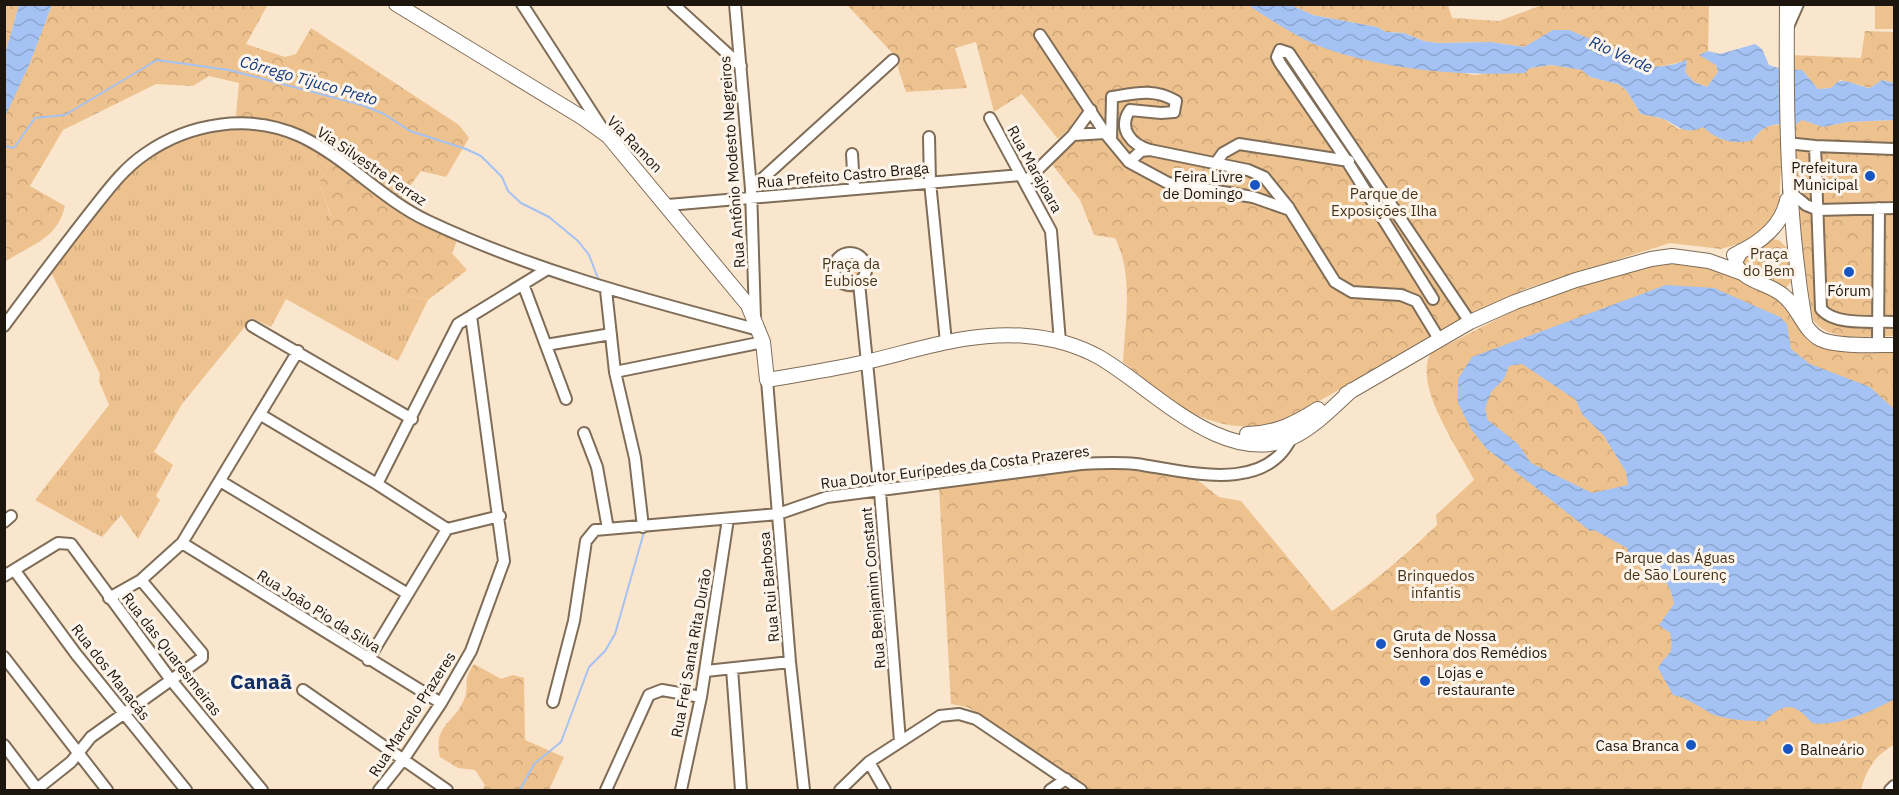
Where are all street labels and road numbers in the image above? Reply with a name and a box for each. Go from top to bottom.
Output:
street label: Rua Antônio Modesto Negreiros [715,55,749,269]
street label: Via Ramon [603,112,667,176]
street label: Via Silvestre Ferraz [314,122,430,210]
street label: Rua Marajoara [1003,122,1067,216]
street label: Rua Prefeito Castro Braga [756,158,930,192]
street label: Rua Doutor Eurípedes da Costa Prazeres [819,441,1091,493]
street label: Rua Benjamim Constant [856,506,890,670]
street label: Rua Rui Barbosa [755,531,783,643]
street label: Rua João Pio da Silva [254,565,384,657]
street label: Rua Frei Santa Rita Durão [667,567,715,739]
street label: Rua das Quaresmeiras [118,589,226,719]
street label: Rua dos Manacás [67,620,155,724]
street label: Rua Marcelo Prazeres [364,648,460,780]

